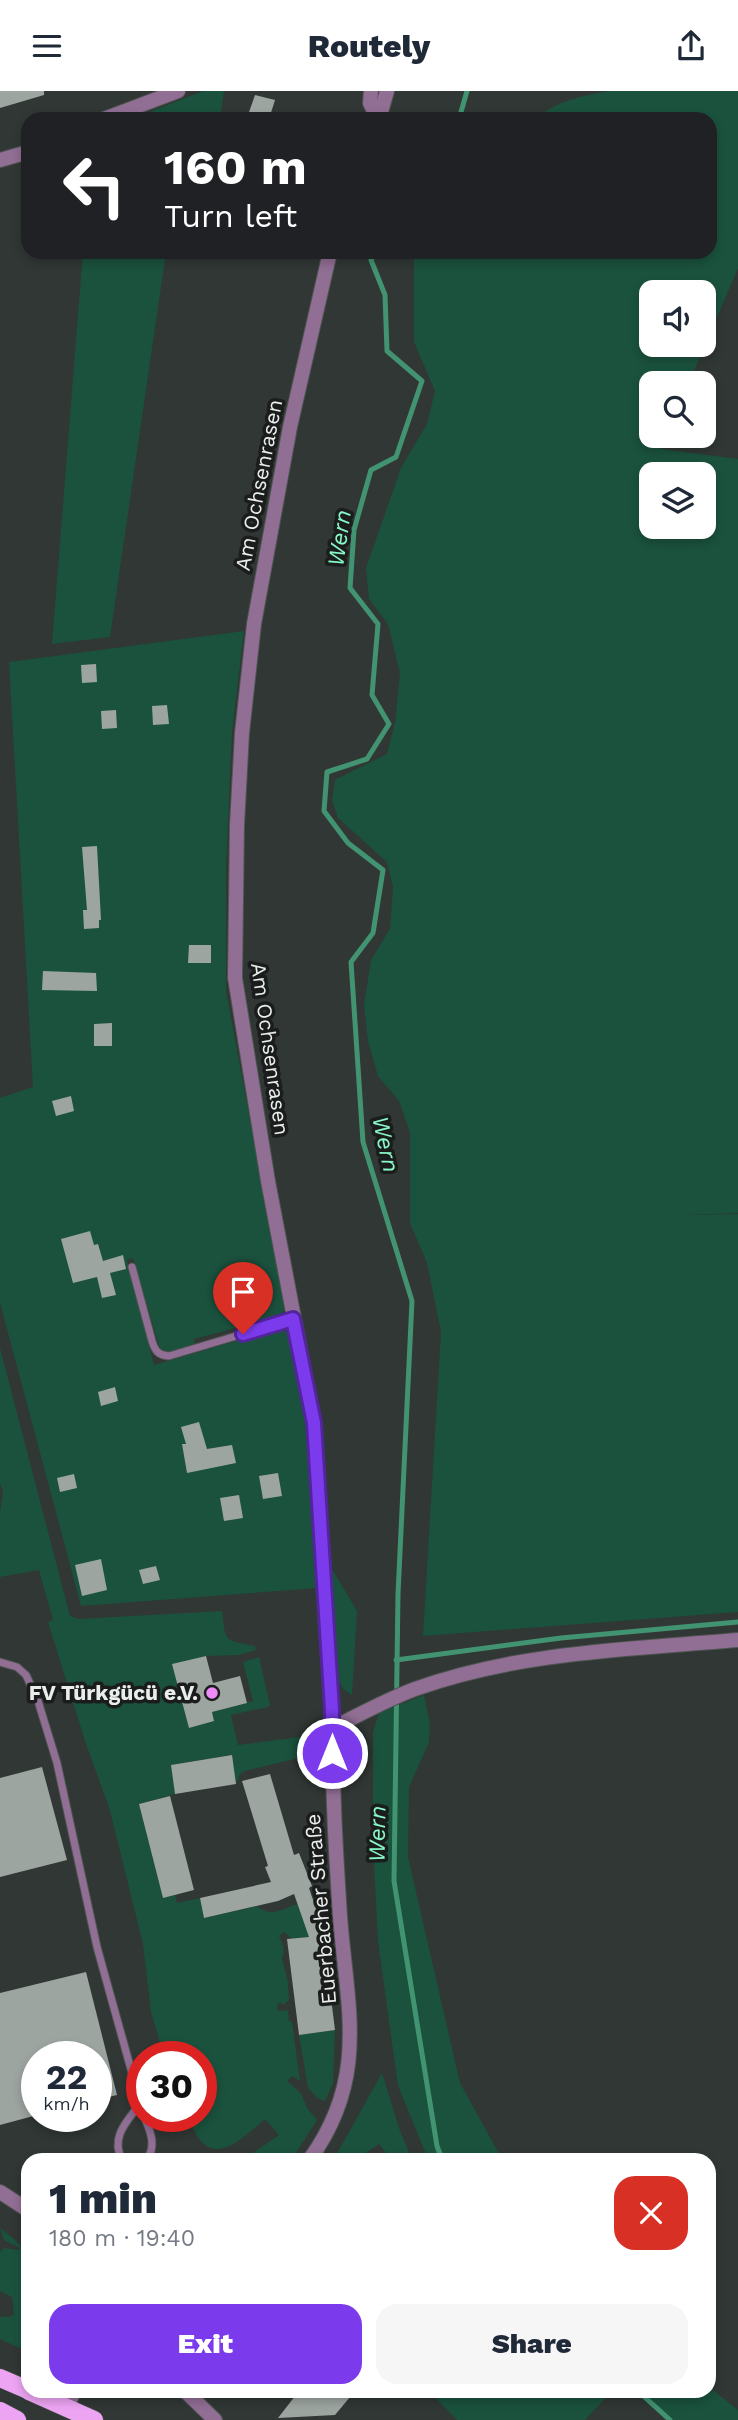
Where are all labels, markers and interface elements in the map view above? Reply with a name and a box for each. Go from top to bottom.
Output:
icon: menu [28,27,66,65]
text: Routely [308,27,430,65]
icon: share [672,27,710,65]
text: 160 m [164,138,307,196]
icon: left [49,140,140,231]
text: Turn left [164,197,297,235]
map controls [639,280,716,539]
button: sound [639,280,716,357]
button: search [639,371,716,448]
street label: Am Ochsenrasen [230,397,287,573]
button: layers [639,462,716,539]
water label: Wern [322,508,357,568]
street label: Am Ochsenrasen [246,961,295,1137]
water label: Wern [366,1114,405,1175]
pin [213,1262,273,1334]
icon: arrive [224,1273,262,1311]
place label: FV Türkgücü e.V. [29,1680,198,1705]
marker: FV Türkgücü e.V. [204,1685,220,1701]
position arrow [295,1716,369,1790]
water label: Wern [364,1805,391,1863]
street label: Euerbacher Straße [300,1813,341,2005]
speed limit sign: 30 [126,2041,217,2132]
text: 22 [46,2056,87,2098]
text: km/h [43,2093,90,2114]
text: 1 min [49,2174,157,2223]
button: close [614,2176,688,2250]
text: 180 m · 19:40 [49,2225,195,2252]
button: Exit [49,2304,362,2384]
button: Share [376,2304,688,2384]

